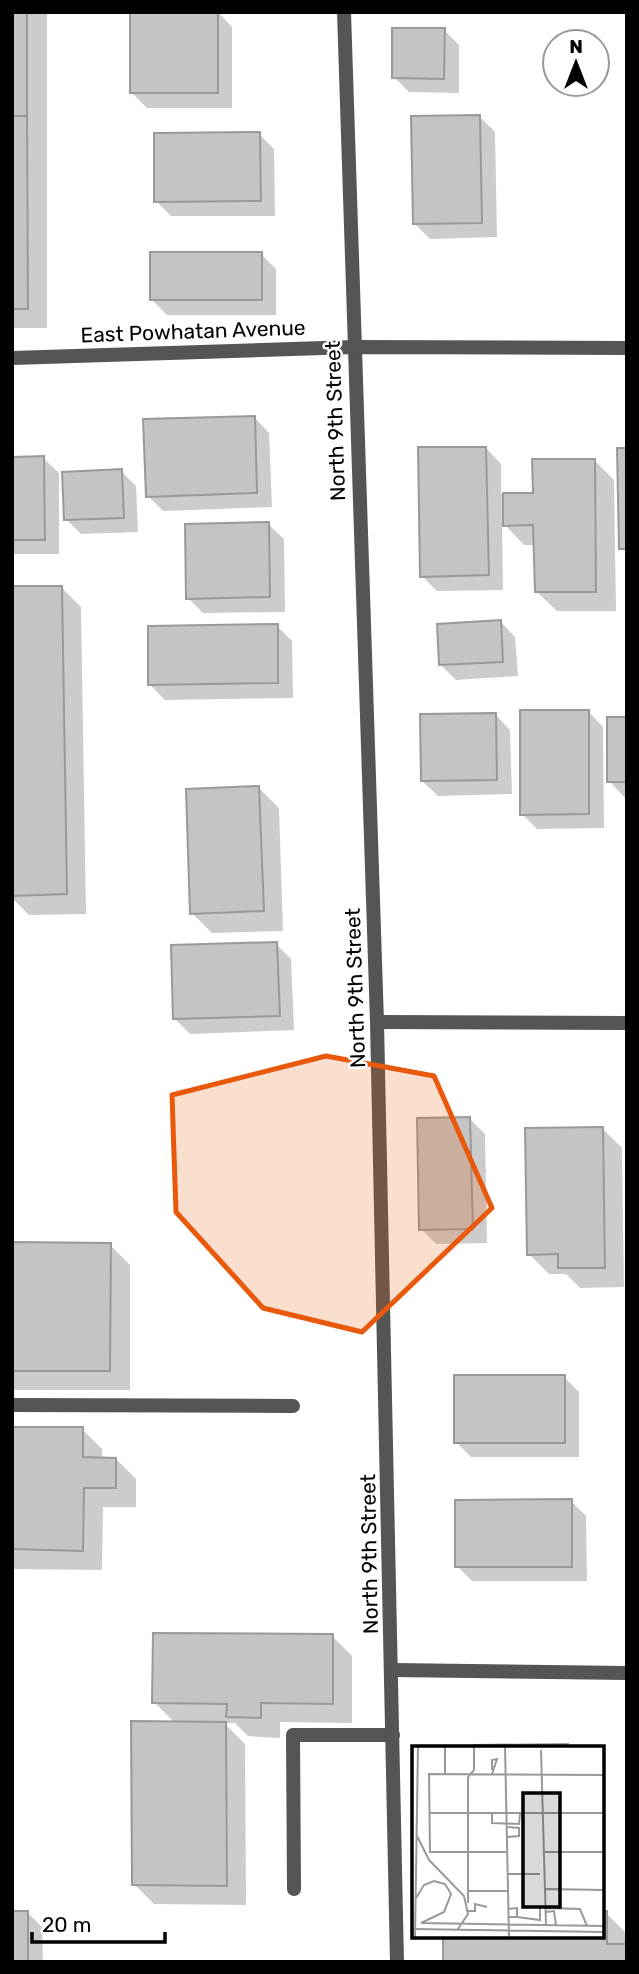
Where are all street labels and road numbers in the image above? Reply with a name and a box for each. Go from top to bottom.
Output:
street label: East Powhatan Avenue [80,315,306,347]
street label: North 9th Street [320,341,350,501]
street label: North 9th Street [340,908,370,1068]
street label: North 9th Street [355,1474,383,1634]

